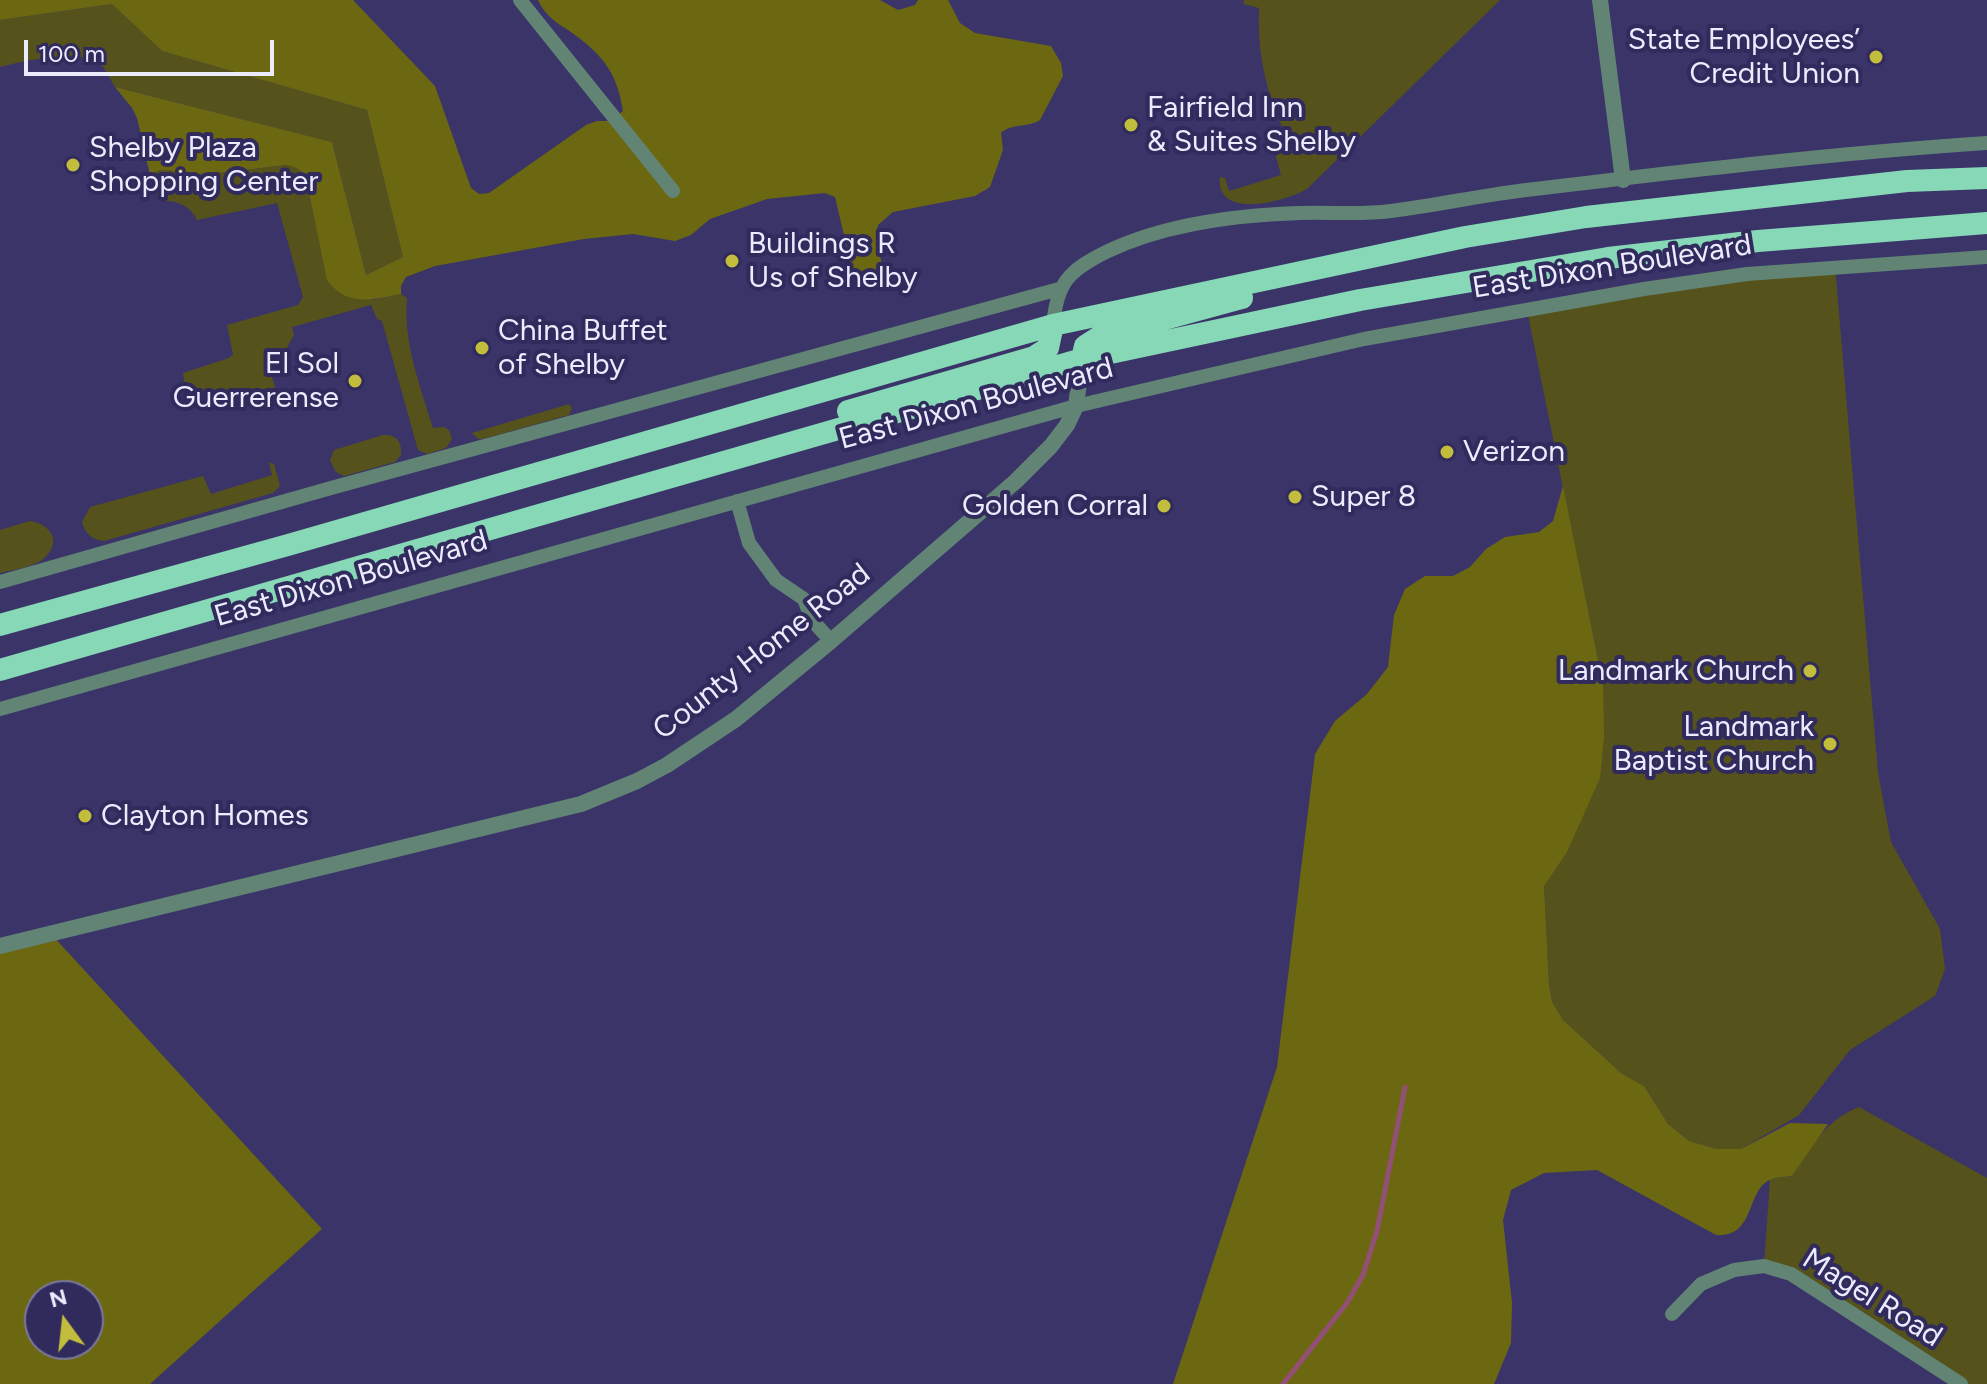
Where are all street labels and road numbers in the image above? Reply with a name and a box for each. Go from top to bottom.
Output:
street label: East Dixon Boulevard [1470,227,1754,307]
street label: East Dixon Boulevard [835,350,1117,458]
street label: East Dixon Boulevard [210,523,492,635]
street label: County Home Road [646,556,878,748]
street label: Magel Road [1796,1241,1948,1355]

